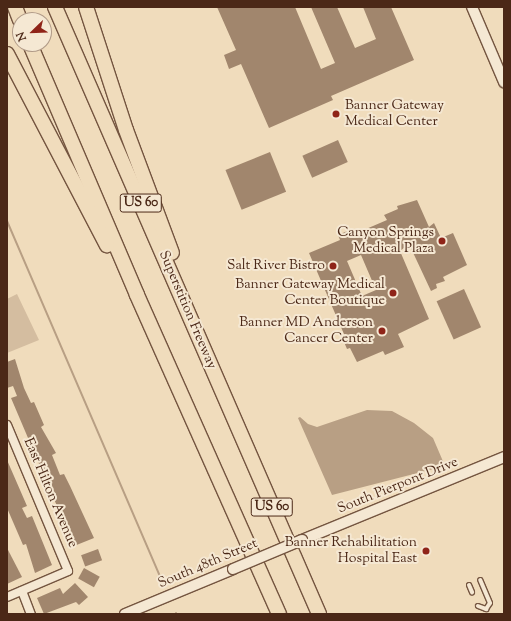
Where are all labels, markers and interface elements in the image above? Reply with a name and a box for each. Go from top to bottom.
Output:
north arrow [12,12,52,52]
text: N [13,29,31,43]
place label: Banner Gateway Medical Center [345,98,444,130]
marker: Banner Gateway Medical Center [330,108,342,120]
road number: US 60 [119,192,163,214]
place label: Canyon Springs Medical Plaza [337,225,434,258]
marker: Canyon Springs Medical Plaza [437,236,447,246]
street label: Superstition Freeway [154,248,220,372]
place label: Salt River Bistro [227,258,325,274]
marker: Salt River Bistro [328,261,338,271]
place label: Banner Gateway Medical Center Boutique [235,277,385,310]
marker: Banner Gateway Medical Center Boutique [388,288,398,298]
place label: Banner MD Anderson Cancer Center [239,315,373,348]
marker: Banner MD Anderson Cancer Center [376,325,388,337]
street label: East Hilton Avenue [19,436,81,550]
street label: South Pierpont Drive [335,454,461,518]
road number: US 60 [250,496,294,518]
place label: Banner Rehabilitation Hospital East [285,535,417,568]
street label: South 48th Street [156,536,260,592]
marker: Banner Rehabilitation Hospital East [420,545,432,557]

